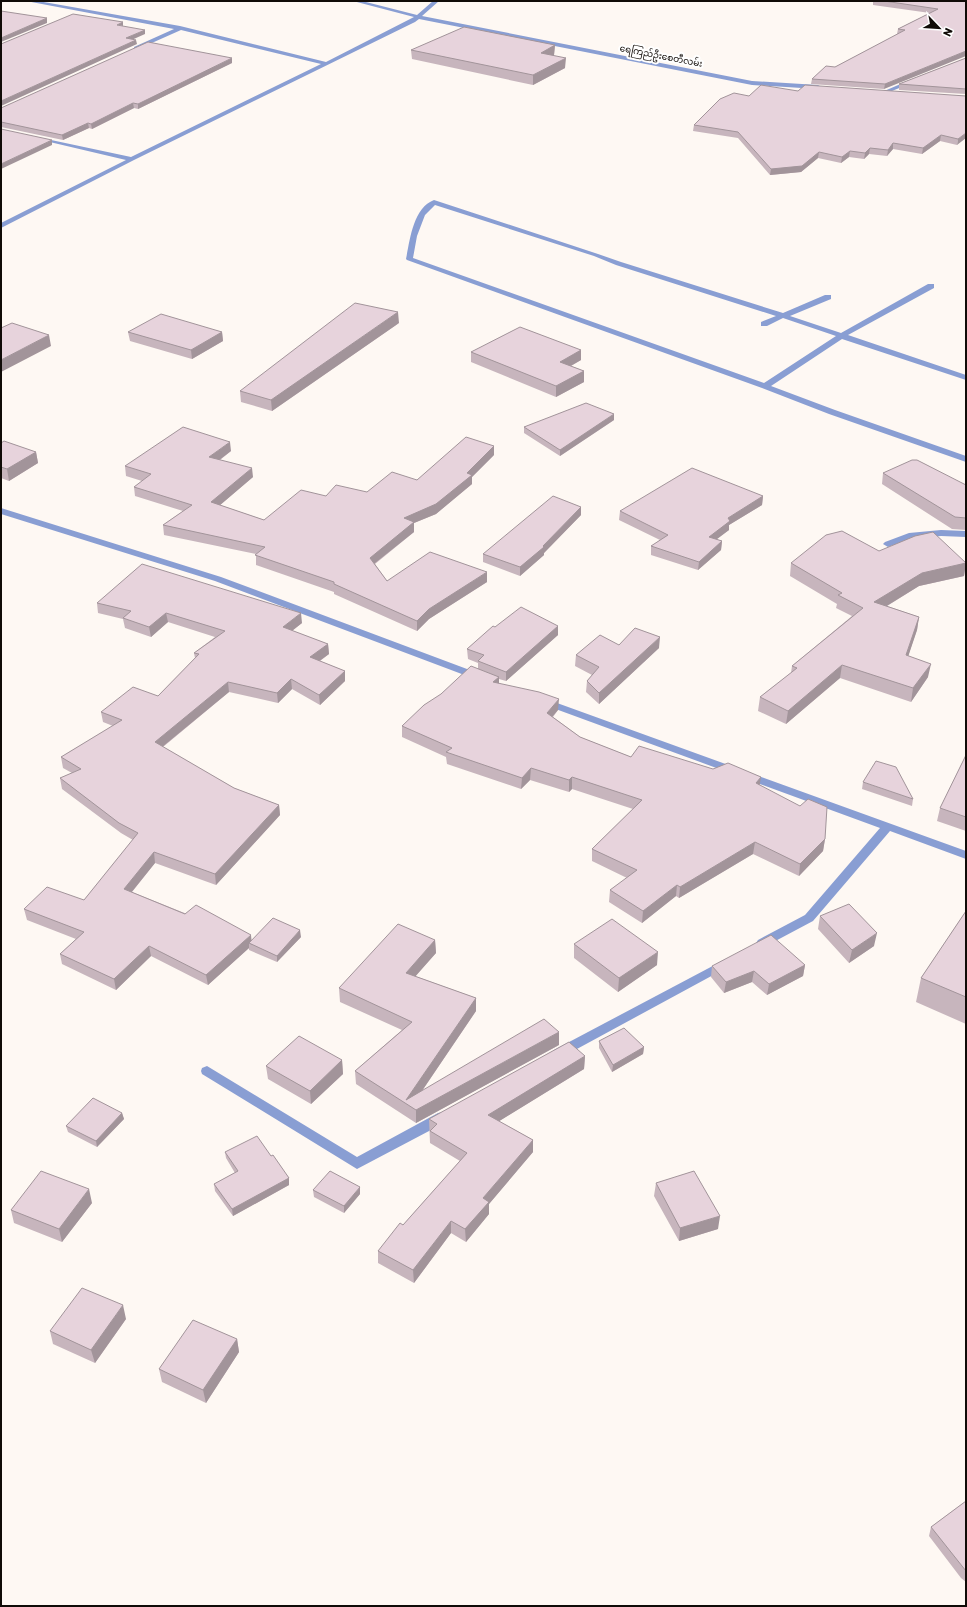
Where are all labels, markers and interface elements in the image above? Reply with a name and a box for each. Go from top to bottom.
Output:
north arrow [919,8,959,48]
text: N [940,26,955,38]
street label: ရေကြည်ဦးစေတီလမ်း [618,41,704,71]

